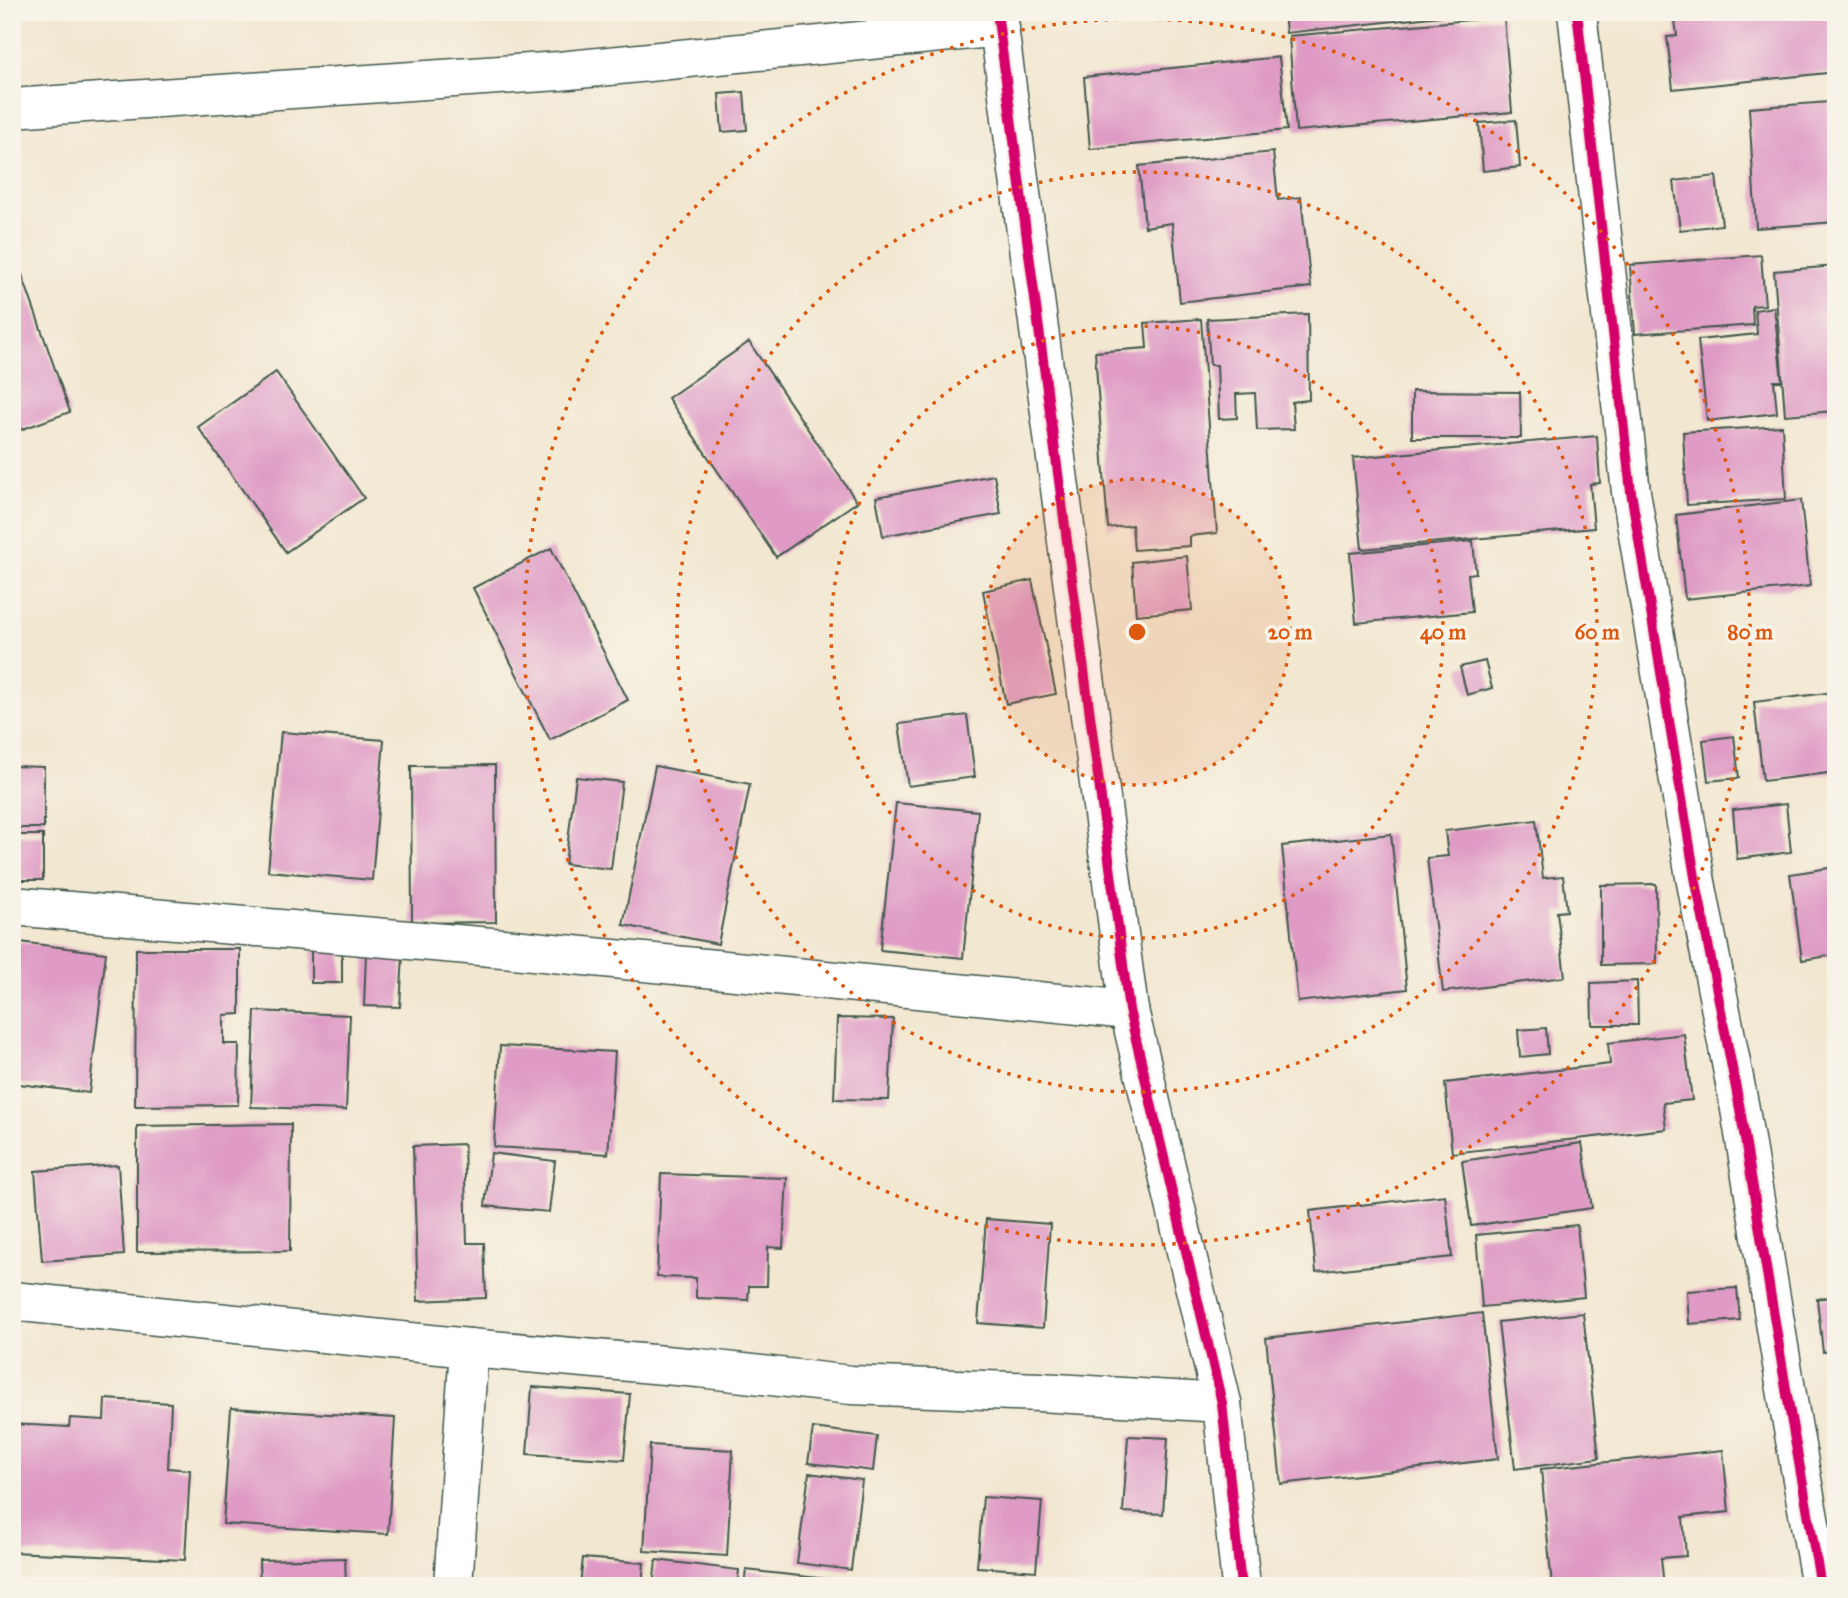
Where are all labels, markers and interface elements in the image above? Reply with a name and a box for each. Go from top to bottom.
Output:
text: 20 m [1268,619,1313,645]
text: 40 m [1420,619,1466,645]
text: 60 m [1574,619,1620,645]
text: 80 m [1727,619,1773,645]
centre of rings [1125,620,1149,644]

